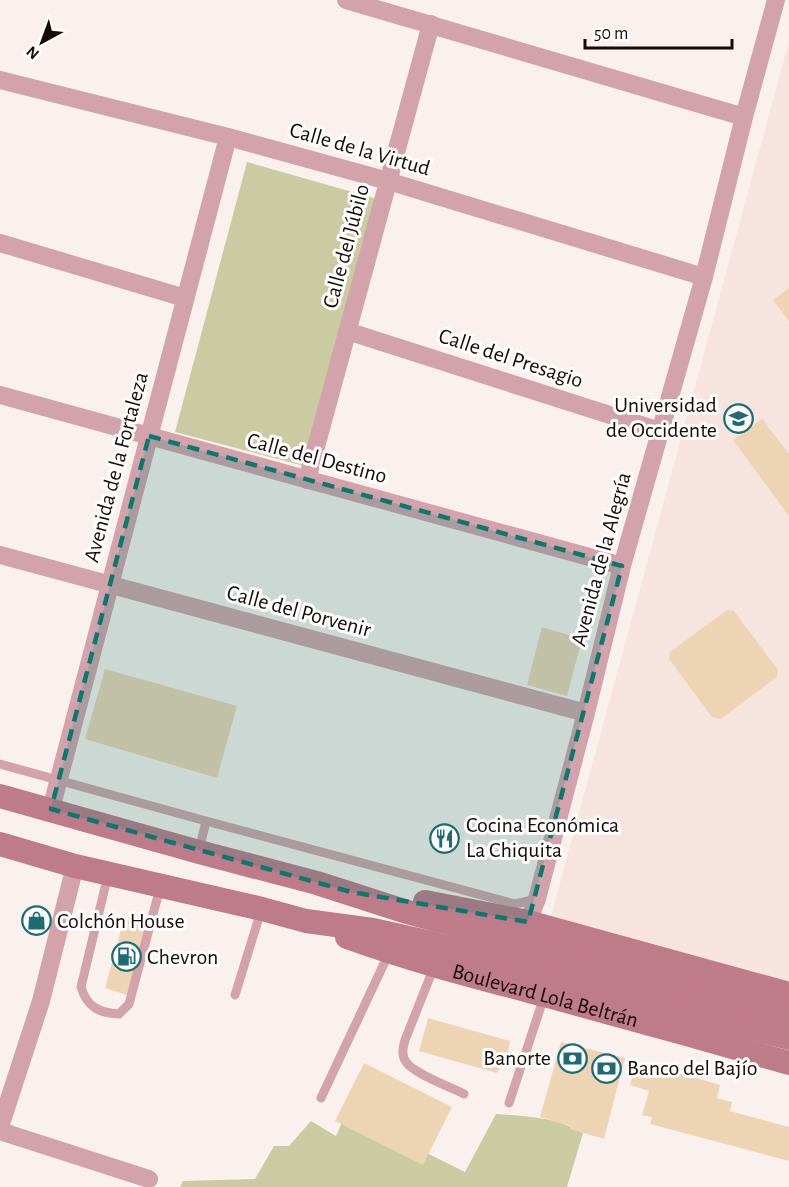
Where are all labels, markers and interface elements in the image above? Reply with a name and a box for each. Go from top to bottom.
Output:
north arrow [12,12,72,72]
scale bar [585,12,732,50]
text: 50 m [594,25,628,43]
text: N [23,43,42,62]
street label: Calle de la Virtud [287,118,433,180]
street label: Calle del Júbilo [319,182,373,310]
street label: Calle del Presagio [436,324,586,392]
street label: Avenida de la Fortaleza [80,369,152,565]
place label: Universidad de Occidente [606,394,717,441]
school or university icon: Universidad de Occidente [722,402,754,434]
street label: Calle del Destino [245,429,389,487]
street label: Avenida de la Alegría [567,470,635,648]
street label: Calle del Porvenir [225,581,373,641]
place label: Cocina Económica La Chiquita [466,814,619,861]
restaurant icon: Cocina Económica La Chiquita [429,822,461,854]
shop icon: Colchón House [20,905,52,937]
place label: Colchón House [57,910,185,932]
fuel station icon: Chevron [110,941,142,973]
place label: Chevron [147,946,218,968]
street label: Boulevard Lola Beltrán [450,960,641,1031]
bank icon: Banorte [556,1042,588,1074]
place label: Banorte [483,1047,551,1069]
bank icon: Banco del Bajío [590,1052,622,1084]
place label: Banco del Bajío [627,1057,758,1079]

